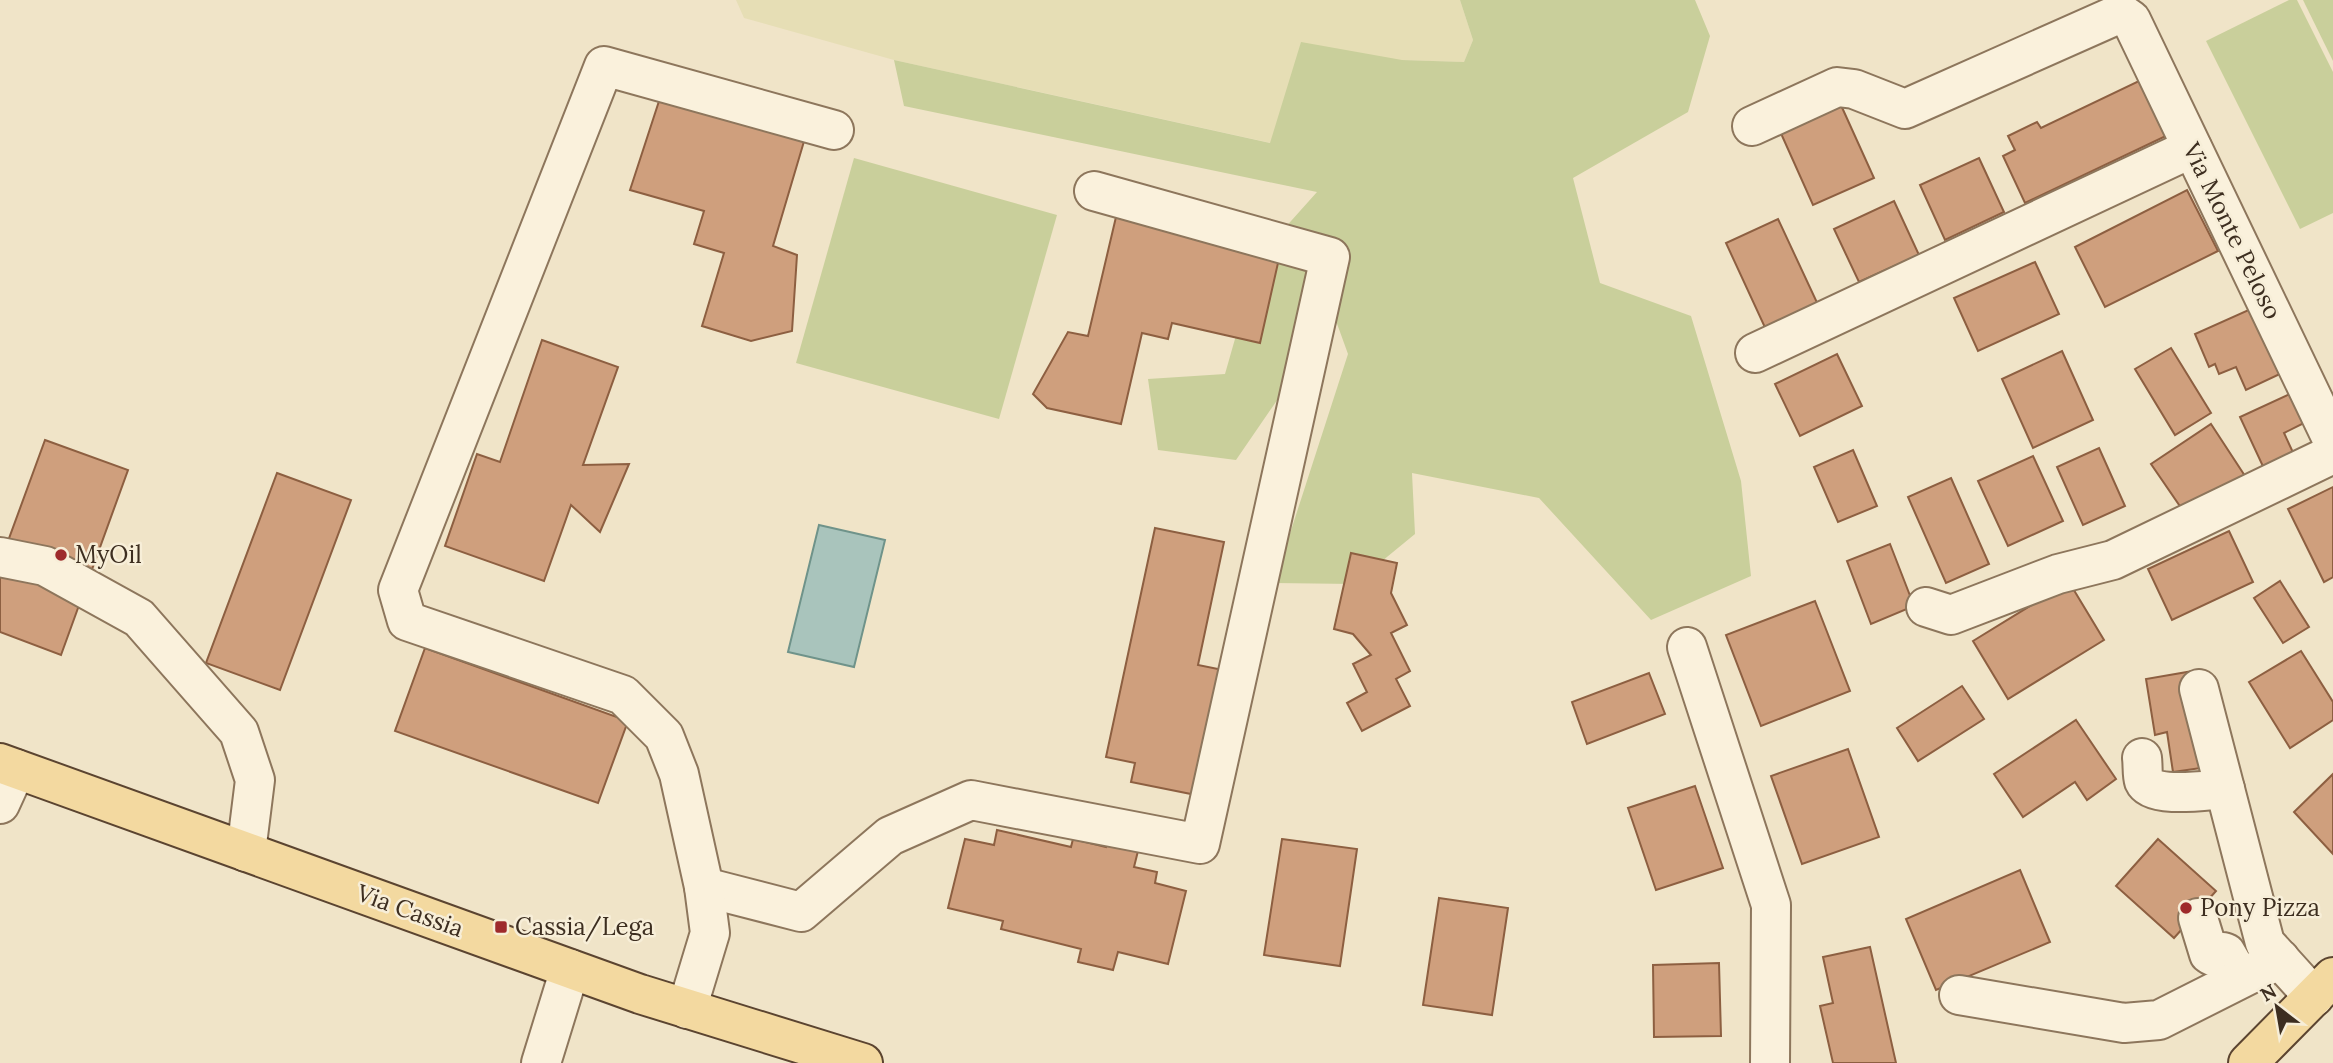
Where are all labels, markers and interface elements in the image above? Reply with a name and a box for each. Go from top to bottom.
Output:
street label: Via Monte Peloso [2176,137,2289,324]
place label: MyOil [75,539,142,570]
marker: MyOil [53,547,69,563]
street label: Via Cassia [352,877,468,944]
place label: Pony Pizza [2200,892,2320,923]
marker: Pony Pizza [2178,900,2194,916]
place label: Cassia/Lega [515,911,654,942]
marker: Cassia/Lega [493,919,509,935]
north arrow [2242,972,2312,1042]
text: N [2256,978,2281,1006]

